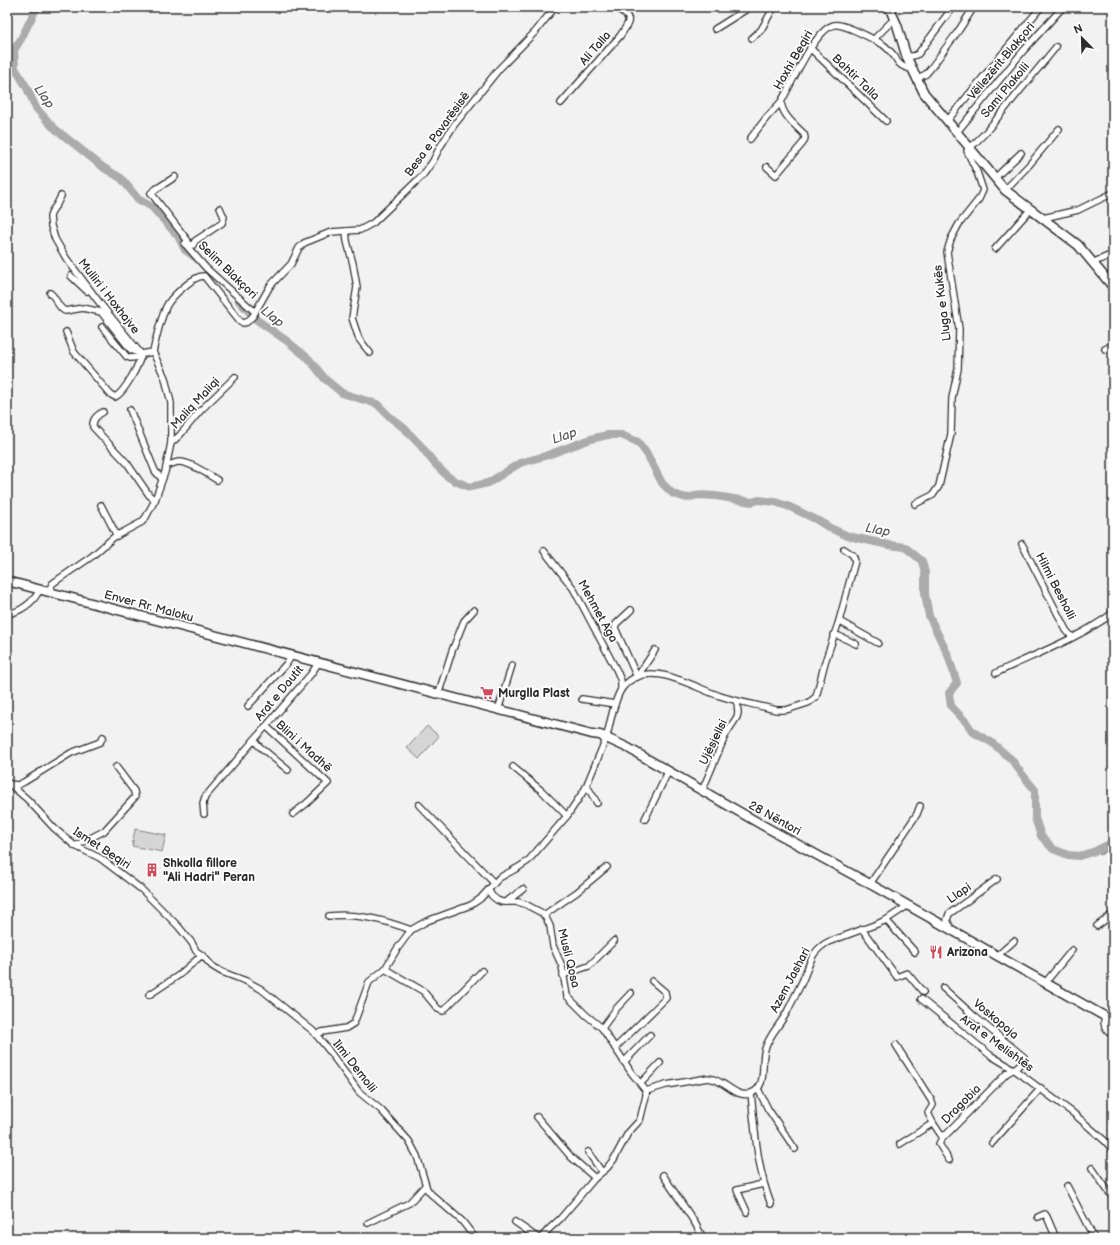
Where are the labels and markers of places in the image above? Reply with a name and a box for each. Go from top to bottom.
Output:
supermarket icon: Murglla Plast [479,685,495,701]
place label: Murglla Plast [498,686,570,701]
place label: Shkolla fillore "Ali Hadri" Peran [163,856,255,885]
building icon: Shkolla fillore "Ali Hadri" Peran [144,862,160,878]
restaurant icon: Arizona [928,944,944,960]
place label: Arizona [946,945,988,960]

